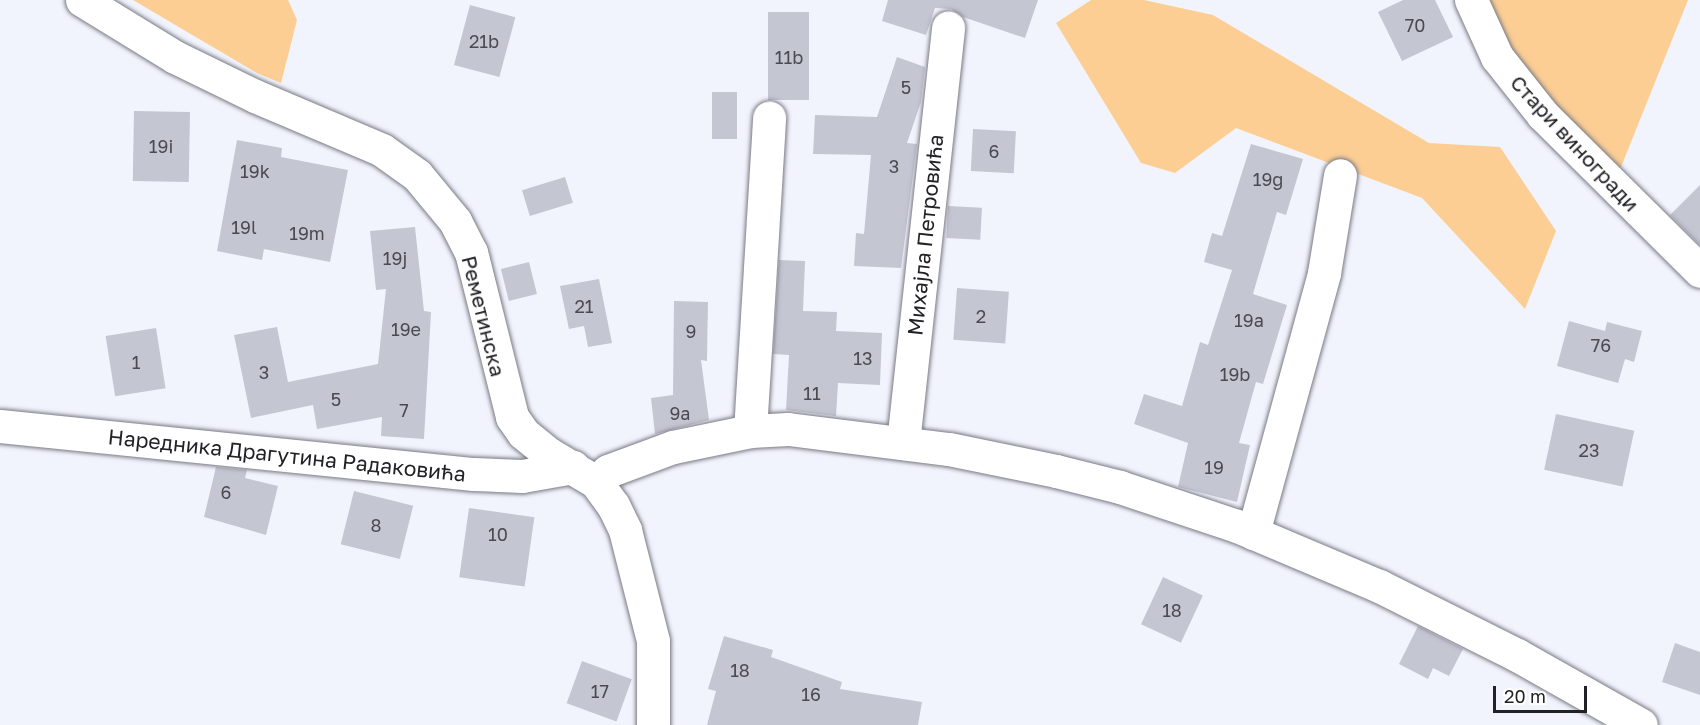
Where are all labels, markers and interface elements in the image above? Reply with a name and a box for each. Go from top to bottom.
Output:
house number: 70 [1405,14,1425,36]
house number: 21b [469,30,499,52]
house number: 11b [775,46,803,68]
street label: Стари виногради [1505,70,1645,216]
house number: 5 [901,76,911,98]
street label: Михајла Петровића [902,133,948,337]
house number: 19i [149,135,173,157]
house number: 6 [989,140,999,162]
house number: 3 [889,155,899,177]
house number: 19k [240,160,270,182]
house number: 19g [1253,168,1283,190]
house number: 19l [231,216,257,238]
house number: 19m [289,222,325,244]
house number: 19j [383,247,407,269]
street label: Реметинска [457,253,511,379]
house number: 21 [574,295,594,317]
house number: 2 [976,305,986,327]
house number: 19a [1234,309,1264,331]
house number: 19e [391,318,421,340]
house number: 9 [686,320,696,342]
house number: 76 [1591,334,1611,356]
house number: 13 [853,347,873,369]
house number: 1 [132,351,140,373]
house number: 3 [259,361,269,383]
house number: 19b [1220,363,1250,385]
house number: 11 [803,382,821,404]
house number: 5 [331,388,341,410]
house number: 7 [399,399,409,421]
house number: 9a [669,402,691,424]
street label: Наредника Драгутина Радаковића [107,424,467,486]
house number: 23 [1579,439,1599,461]
house number: 19 [1204,456,1224,478]
house number: 6 [221,481,231,503]
house number: 8 [371,514,381,536]
house number: 10 [488,523,508,545]
house number: 18 [1162,599,1182,621]
house number: 18 [730,659,750,681]
scale bar [1496,674,1590,712]
house number: 17 [591,680,609,702]
house number: 16 [801,683,821,705]
text: 20 m [1504,685,1546,707]

